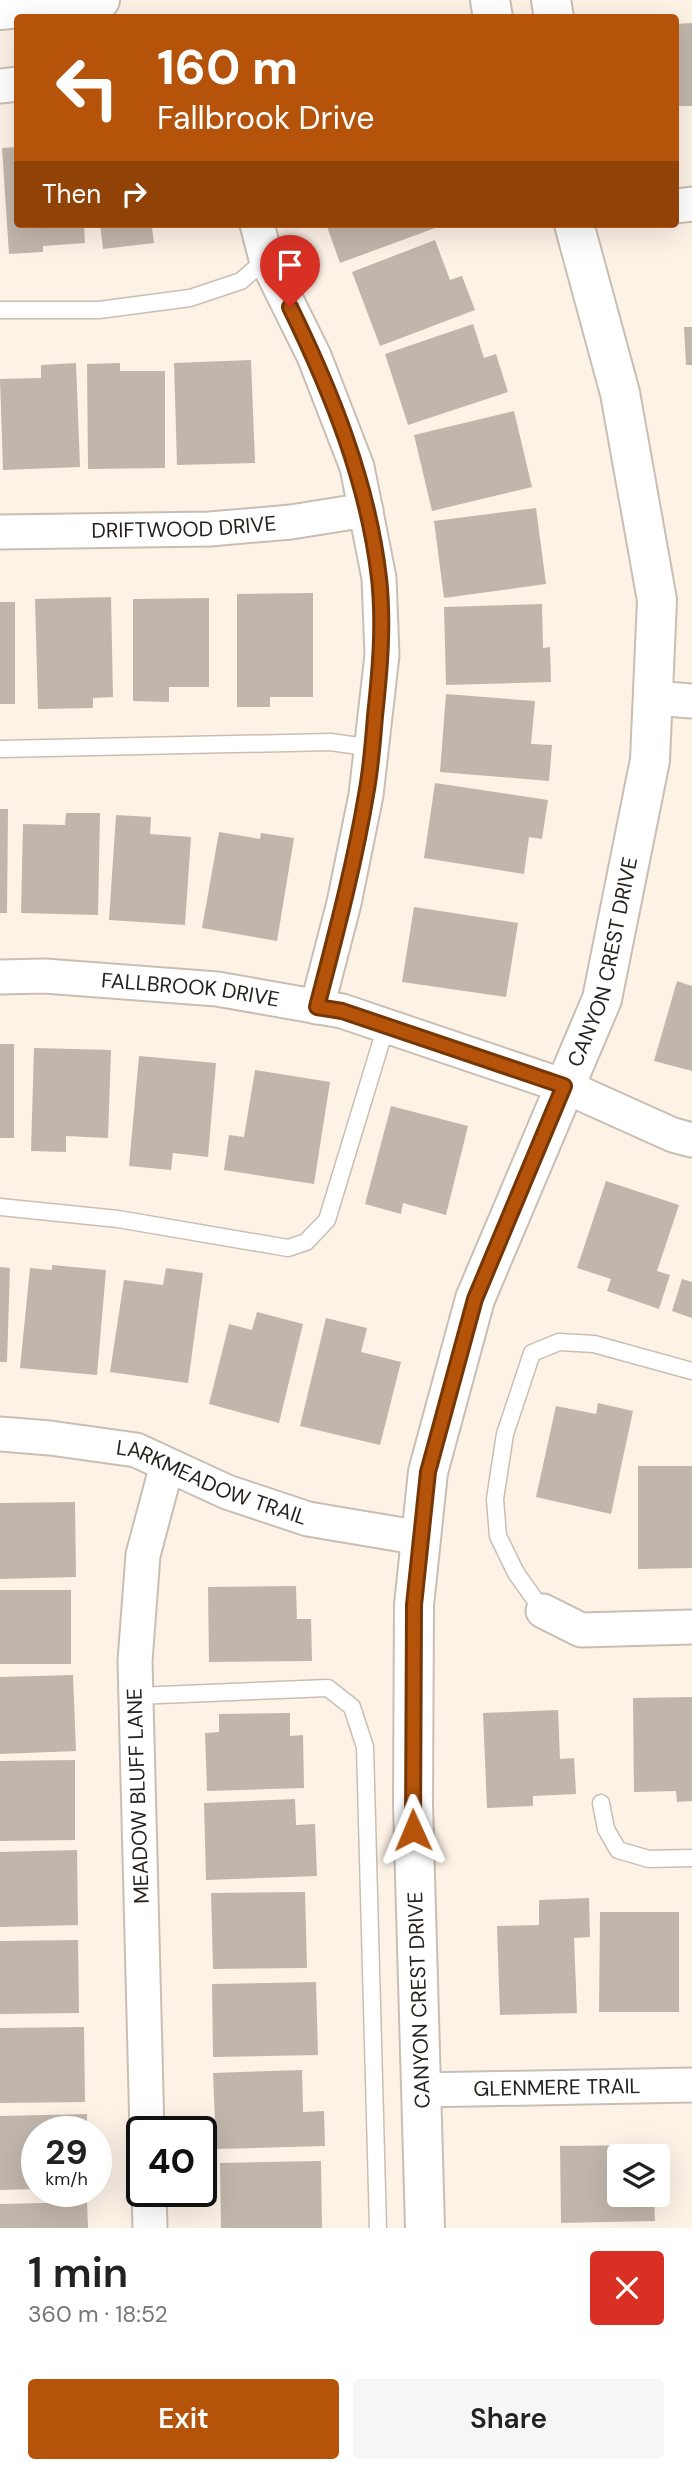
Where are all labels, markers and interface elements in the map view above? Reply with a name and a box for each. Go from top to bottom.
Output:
text: 160 m [157,35,298,99]
icon: left [42,42,133,133]
text: Fallbrook Drive [157,97,374,139]
icon: right [115,175,153,213]
text: Then [42,177,101,211]
pin [260,235,320,307]
icon: arrive [271,246,309,284]
street label: DRIFTWOOD DRIVE [91,509,277,545]
street label: CANYON CREST DRIVE [561,854,644,1071]
street label: FALLBROOK DRIVE [100,966,282,1014]
street label: LARKMEADOW TRAIL [114,1433,311,1532]
street label: MEADOW BLUFF LANE [120,1688,156,1904]
position arrow [376,1793,450,1867]
street label: CANYON CREST DRIVE [401,1891,437,2109]
street label: GLENMERE TRAIL [473,2072,641,2103]
speed limit sign: 40 [126,2116,217,2207]
text: 29 [45,2129,88,2175]
map controls [607,2144,670,2207]
button: layers [607,2144,670,2207]
text: km/h [45,2167,88,2191]
text: 1 min [28,2245,128,2300]
button: close [590,2251,664,2325]
text: 360 m · 18:52 [28,2299,168,2329]
button: Exit [28,2379,339,2459]
button: Share [353,2379,664,2459]

